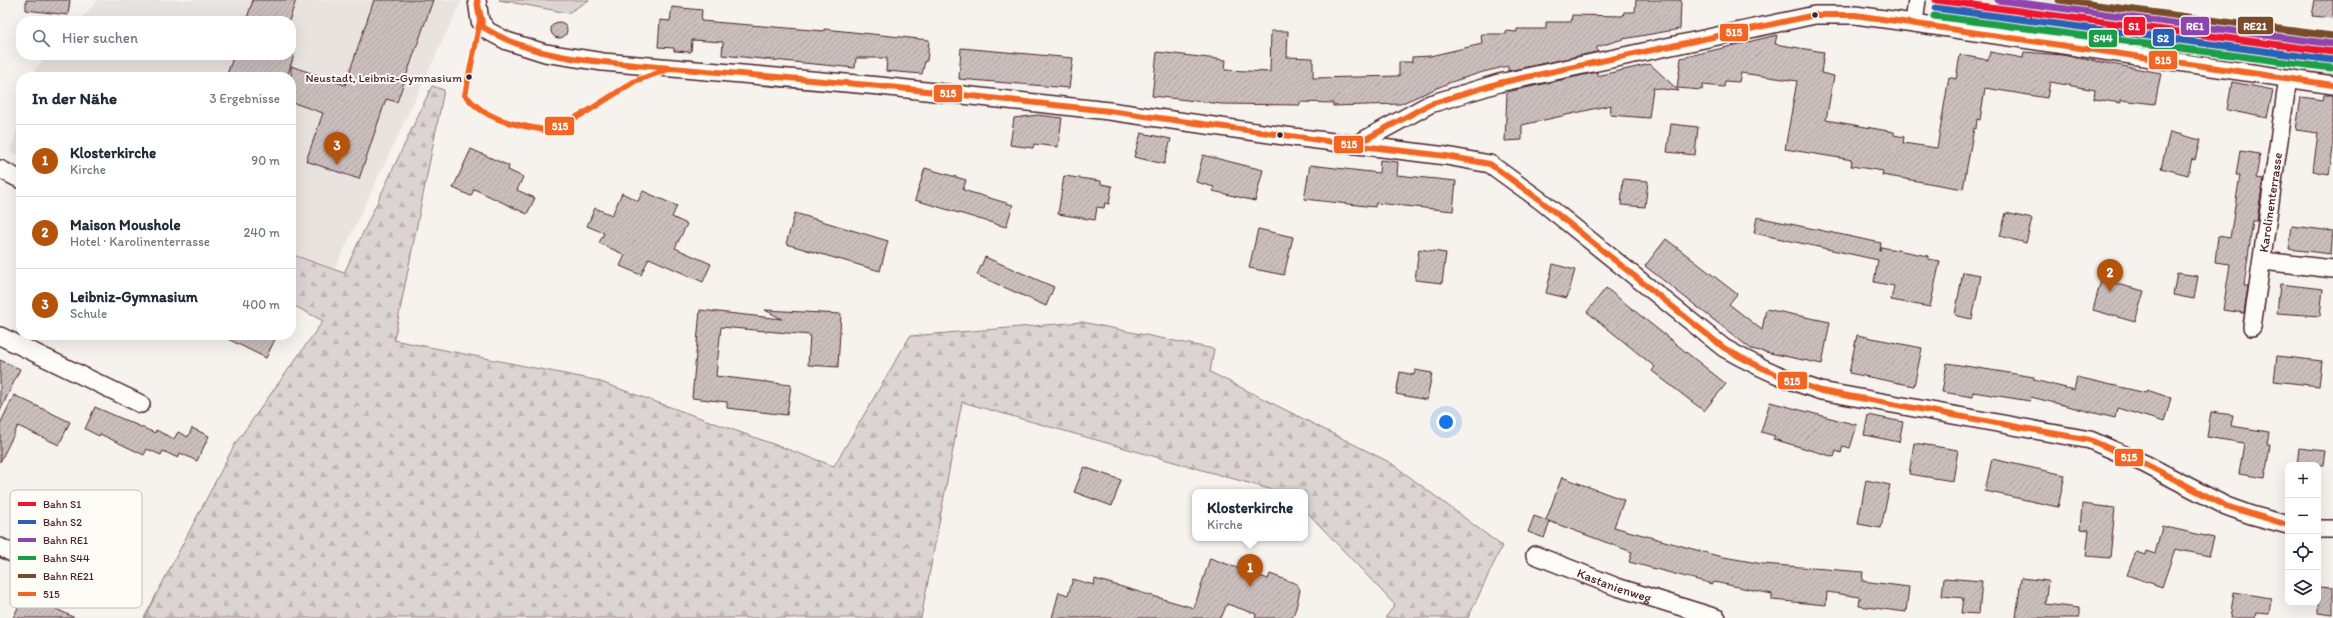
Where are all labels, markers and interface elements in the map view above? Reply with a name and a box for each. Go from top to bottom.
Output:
unlabelled marker [1810,10,1820,20]
search box [16,16,296,60]
line badge: S1 [2123,16,2146,36]
line badge: RE1 [2180,16,2210,36]
line badge: RE21 [2237,16,2274,35]
text: S1 [2128,20,2141,33]
text: RE1 [2186,20,2205,33]
text: RE21 [2243,20,2268,33]
line badge: 515 [1719,23,1749,42]
text: 515 [1726,26,1743,39]
icon: search [30,27,52,49]
line badge: S2 [2152,28,2175,47]
text: Hier suchen [62,29,138,47]
line badge: S44 [2088,29,2118,48]
text: S44 [2093,32,2113,45]
text: S2 [2157,32,2169,45]
line badge: 515 [2148,50,2178,70]
text: 515 [2155,54,2172,67]
place label: Neustadt, Leibniz-Gymnasium [305,71,462,85]
marker: Neustadt, Leibniz-Gymnasium [464,72,474,82]
line badge: 515 [933,84,963,103]
text: 515 [940,87,957,100]
text: In der Nähe [32,88,117,108]
text: 3 Ergebnisse [210,91,280,106]
line badge: 515 [544,116,575,136]
text: 515 [552,120,569,133]
unlabelled marker [1275,130,1285,140]
pin: 3 [324,132,350,165]
line badge: 515 [1333,135,1364,154]
text: 515 [1341,138,1358,151]
text: Klosterkirche [70,144,156,162]
street label: Karolinenterrasse [2256,151,2285,253]
text: 1 [42,153,48,168]
text: 90 m [251,153,280,168]
text: Kirche [70,162,106,177]
text: Maison Moushole [70,216,181,234]
text: 2 [42,225,48,240]
text: 240 m [243,225,280,240]
text: Hotel · Karolinenterrasse [70,234,210,249]
pin: 2 [2097,259,2123,292]
text: Leibniz-Gymnasium [70,288,198,306]
text: 3 [41,297,49,312]
text: 400 m [242,297,280,312]
text: Schule [70,306,107,321]
line badge: 515 [1777,371,1808,390]
text: 515 [1784,375,1801,388]
your location [1436,412,1456,432]
line badge: 515 [2114,448,2144,467]
text: 515 [2121,451,2138,464]
map controls [2285,462,2321,606]
button: + [2285,462,2321,498]
popup [1192,489,1308,541]
legend [10,490,142,608]
text: Bahn S1 [43,498,81,511]
button: − [2285,498,2321,534]
text: Klosterkirche [1207,499,1293,517]
text: Bahn S2 [43,516,82,529]
text: Kirche [1207,517,1243,532]
text: Bahn RE1 [43,534,88,547]
button: locate [2285,534,2321,570]
text: Bahn S44 [43,552,90,565]
pin: 1 [1237,554,1263,587]
street label: Kastanienweg [1575,565,1654,605]
text: Bahn RE21 [43,570,94,583]
button: layers [2285,570,2321,606]
text: 515 [43,588,60,601]

